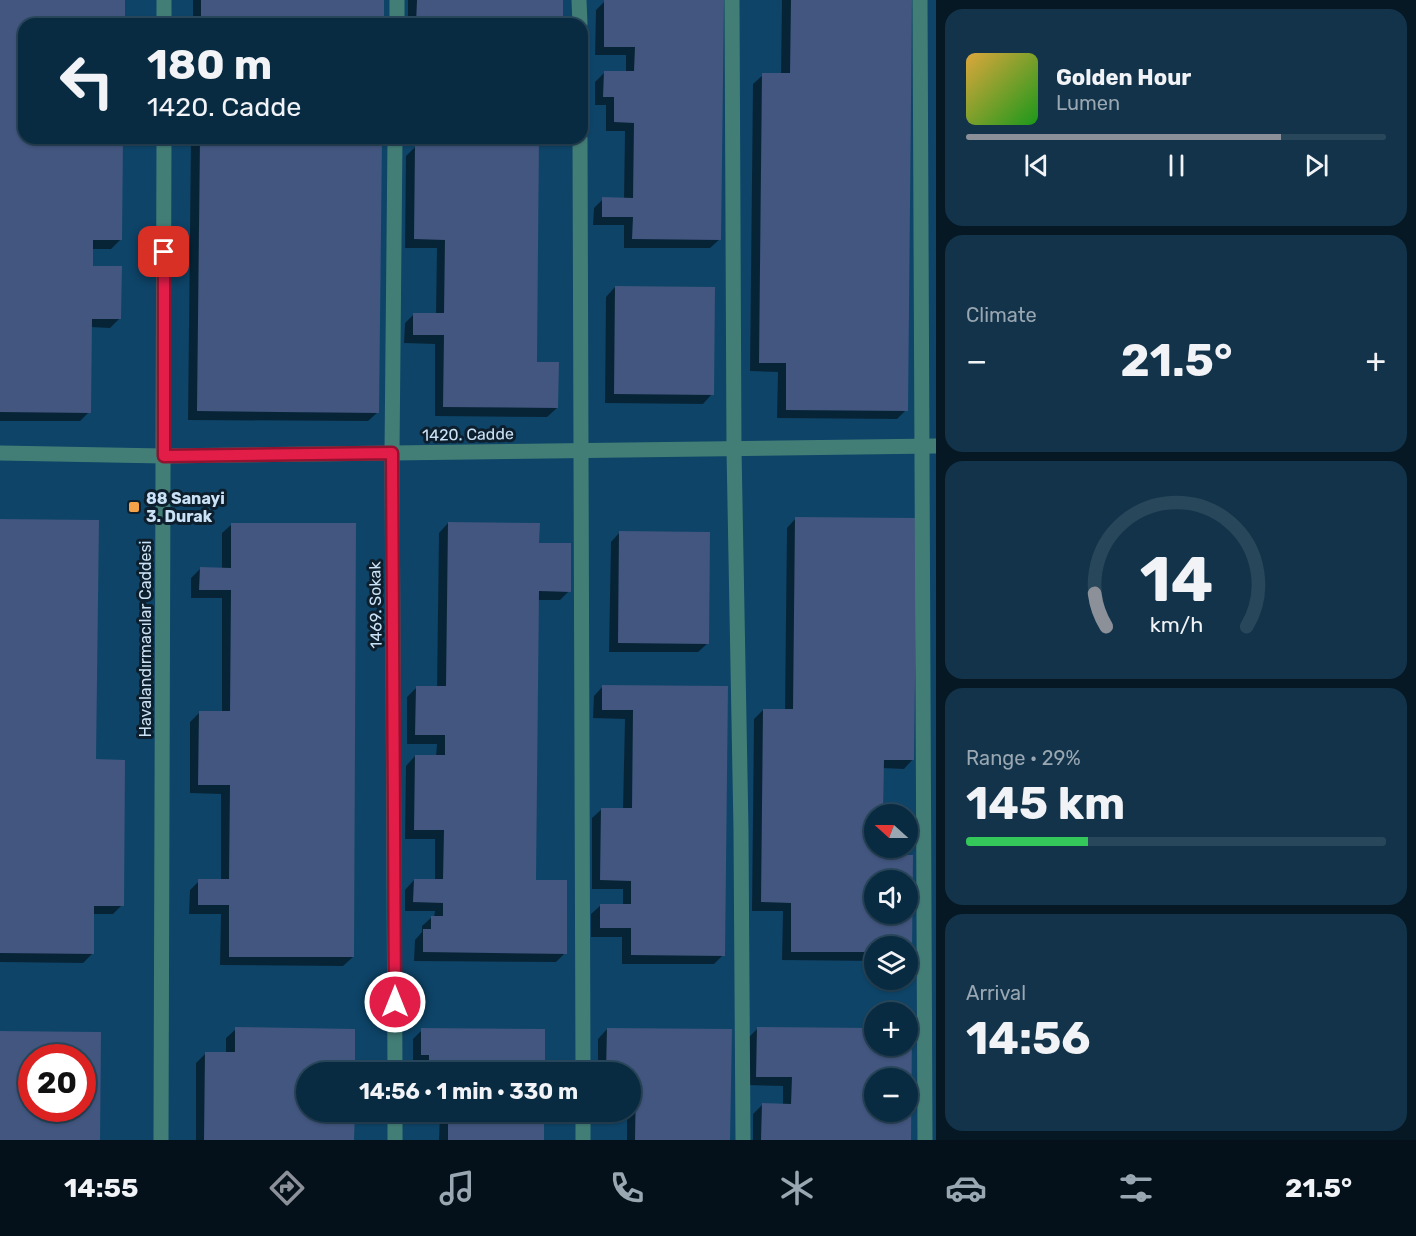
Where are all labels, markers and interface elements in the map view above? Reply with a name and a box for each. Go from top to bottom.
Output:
text: 180 m [147,40,272,90]
icon: left [48,42,126,120]
text: Golden Hour [1056,64,1191,91]
text: 1420. Cadde [147,91,301,123]
text: Lumen [1056,91,1120,115]
icon: previous [1020,149,1053,182]
icon: pause [1160,149,1193,182]
icon: next [1300,149,1333,182]
pin [138,226,189,277]
icon: arrive [147,235,180,268]
text: Climate [966,303,1037,327]
text: 21.5° [1120,334,1232,387]
text: − [966,341,987,380]
text: + [1365,341,1386,380]
street label: 1420. Cadde [422,424,514,445]
place label: 88 Sanayi 3. Durak [146,489,225,526]
marker: 88 Sanayi 3. Durak [127,500,141,514]
street label: Havalandırmacılar Caddesi [136,541,155,738]
text: 14 [1139,543,1213,617]
street label: 1469. Sokak [365,561,386,649]
text: km/h [1149,612,1203,637]
text: Range · 29% [966,746,1081,770]
text: 145 km [966,777,1125,830]
north arrow [864,804,918,858]
map controls [864,804,918,1122]
button: sound [864,870,918,924]
button: layers [864,936,918,990]
position arrow [363,970,427,1034]
text: Arrival [966,981,1026,1005]
button: + [864,1002,918,1056]
text: 14:56 [966,1012,1091,1065]
speed limit sign: 20 [18,1044,96,1122]
button: − [864,1068,918,1122]
text: 14:56 · 1 min · 330 m [359,1078,578,1105]
icon: directions [266,1167,308,1209]
icon: music [436,1167,478,1209]
icon: phone [606,1167,648,1209]
icon: climate [776,1167,818,1209]
icon: car [945,1167,987,1209]
icon: filters [1115,1167,1157,1209]
text: 14:55 [64,1172,139,1204]
text: 21.5° [1285,1172,1352,1204]

